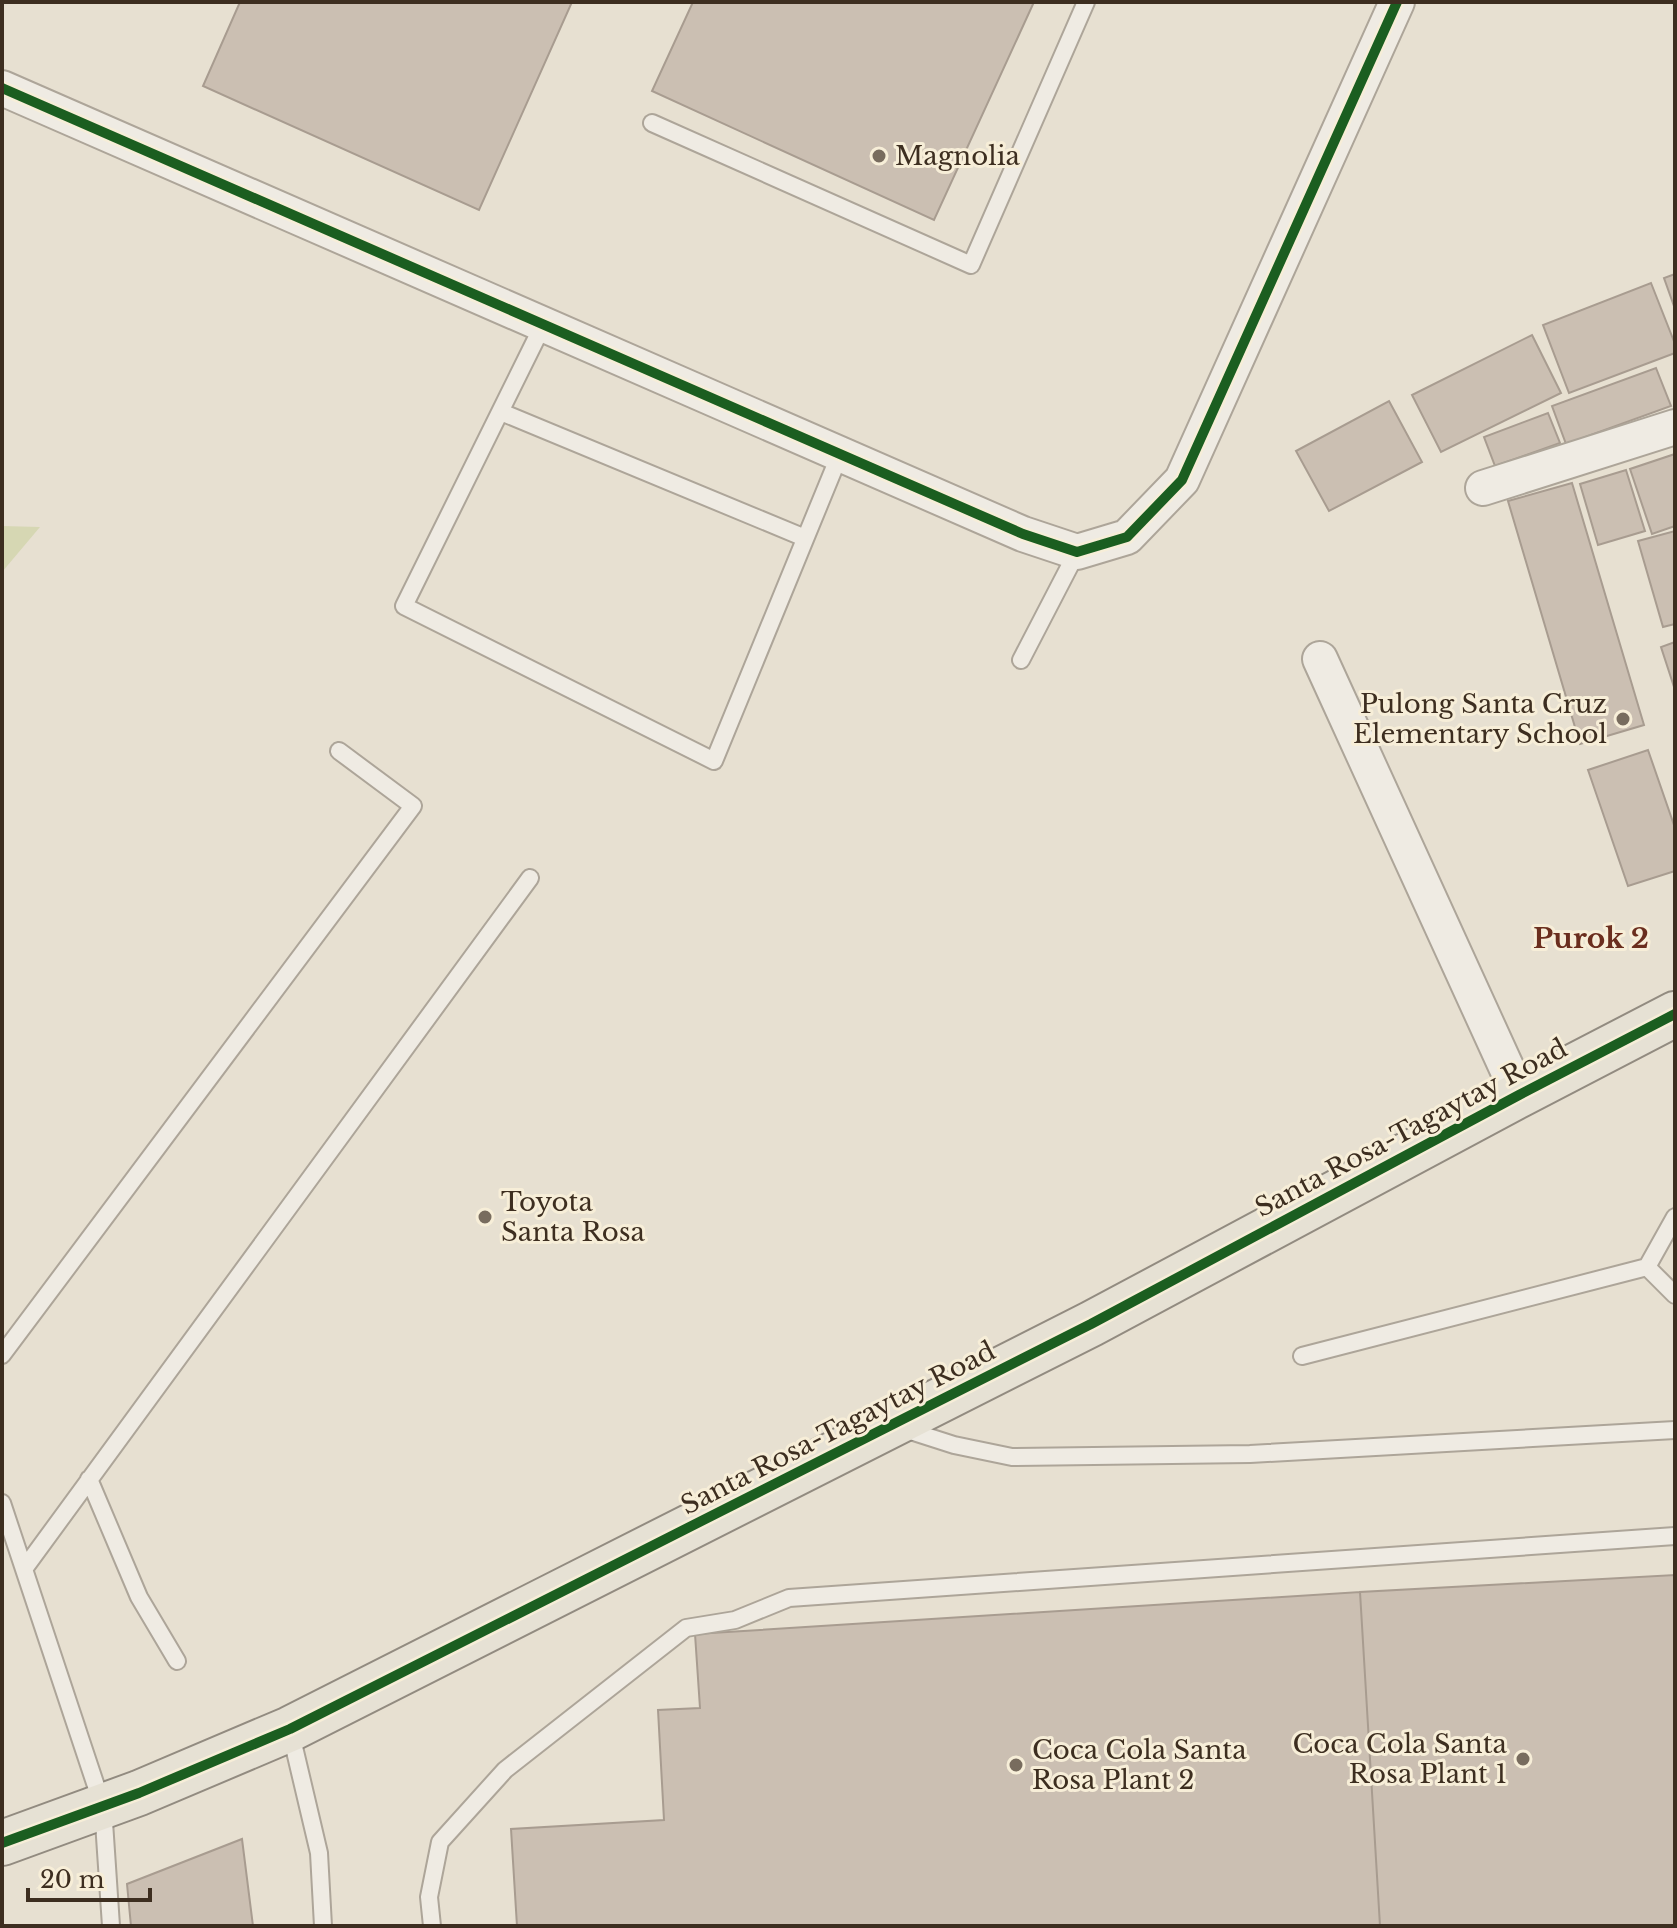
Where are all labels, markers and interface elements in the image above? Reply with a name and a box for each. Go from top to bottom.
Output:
place label: Magnolia [895,140,1021,172]
marker: Magnolia [870,147,888,165]
place label: Pulong Santa Cruz Elementary School [1353,688,1607,750]
marker: Pulong Santa Cruz Elementary School [1614,710,1632,728]
district label: Purok 2 [1533,921,1649,956]
street label: Santa Rosa-Tagaytay Road [1250,1032,1572,1224]
place label: Toyota Santa Rosa [501,1186,646,1248]
marker: Toyota Santa Rosa [476,1208,494,1226]
street label: Santa Rosa-Tagaytay Road [675,1335,1001,1521]
place label: Coca Cola Santa Rosa Plant 1 [1292,1728,1508,1790]
place label: Coca Cola Santa Rosa Plant 2 [1032,1734,1247,1796]
marker: Coca Cola Santa Rosa Plant 1 [1514,1750,1532,1768]
marker: Coca Cola Santa Rosa Plant 2 [1007,1756,1025,1774]
scale bar [28,1852,150,1902]
text: 20 m [40,1865,105,1894]

